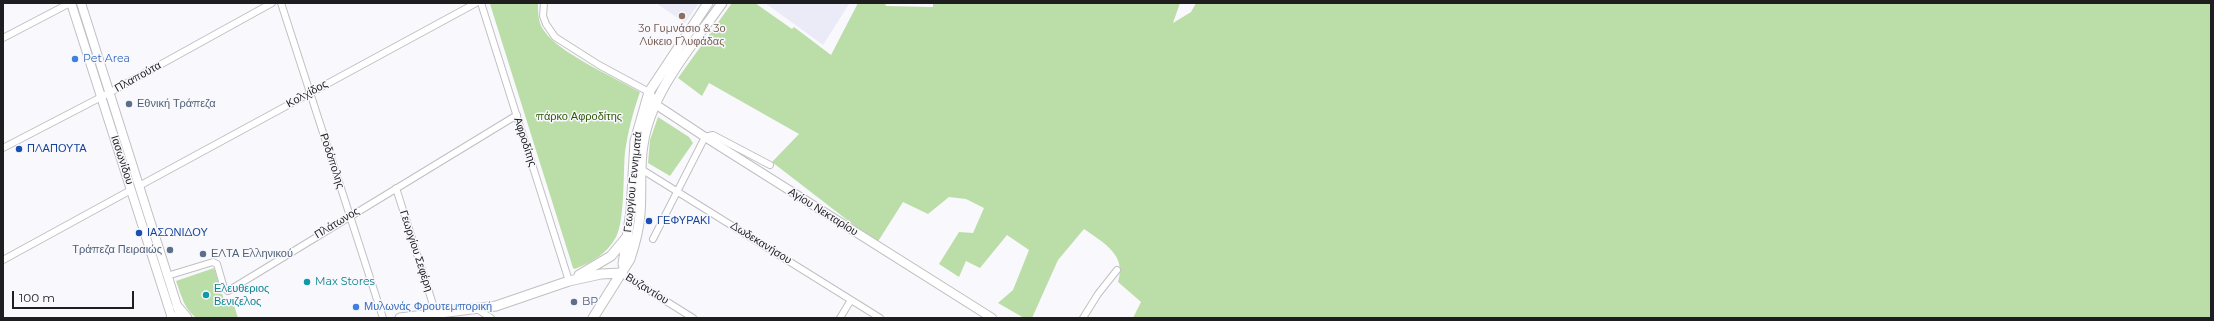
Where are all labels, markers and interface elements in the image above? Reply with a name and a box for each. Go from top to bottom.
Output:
marker: 3ο Γυμνάσιο & 3ο Λύκειο Γλυφάδας [677,11,687,21]
place label: 3ο Γυμνάσιο & 3ο Λύκειο Γλυφάδας [638,22,726,48]
place label: Pet Area [83,52,130,66]
marker: Pet Area [70,54,80,64]
street label: Πλαπούτα [113,59,163,95]
street label: Κολχίδος [284,77,330,111]
place label: Εθνική Τράπεζα [137,97,216,111]
marker: Εθνική Τράπεζα [124,99,134,109]
park label: πάρκο Αφροδίτης [536,110,622,124]
street label: Αφροδίτης [511,116,539,168]
street label: Γεωργίου Γεννηματά [621,131,645,233]
street label: Ροδόπολης [317,132,347,190]
street label: Ιασωνίδου [108,134,136,186]
place label: ΠΛΑΠΟΥΤΑ [27,142,87,156]
marker: ΠΛΑΠΟΥΤΑ [14,144,24,154]
street label: Αγίου Νεκταρίου [786,185,860,239]
street label: Πλάτωνος [312,204,362,242]
street label: Γεωργίου Σεφέρη [397,209,435,293]
place label: ΓΕΦΥΡΑΚΙ [657,214,710,228]
marker: ΓΕΦΥΡΑΚΙ [644,216,654,226]
street label: Δωδεκανήσου [728,219,794,267]
place label: ΙΑΣΩΝΙΔΟΥ [147,226,208,240]
marker: ΙΑΣΩΝΙΔΟΥ [134,228,144,238]
place label: Τράπεζα Πειραιώς [72,243,162,257]
marker: Τράπεζα Πειραιώς [165,245,175,255]
place label: ΕΛΤΑ Ελληνικού [211,247,293,261]
marker: ΕΛΤΑ Ελληνικού [198,249,208,259]
street label: Βυζαντίου [623,271,671,307]
place label: Max Stores [315,275,375,289]
marker: Max Stores [302,277,312,287]
place label: Ελευθεριος Βενιζελος [214,282,269,308]
scale bar [14,283,136,309]
text: 100 m [19,290,55,305]
marker: Ελευθεριος Βενιζελος [201,290,211,300]
place label: BP [582,295,598,309]
marker: BP [569,297,579,307]
place label: Μυλωνάς Φρουτεμπορική [364,300,492,314]
marker: Μυλωνάς Φρουτεμπορική [351,302,361,312]

